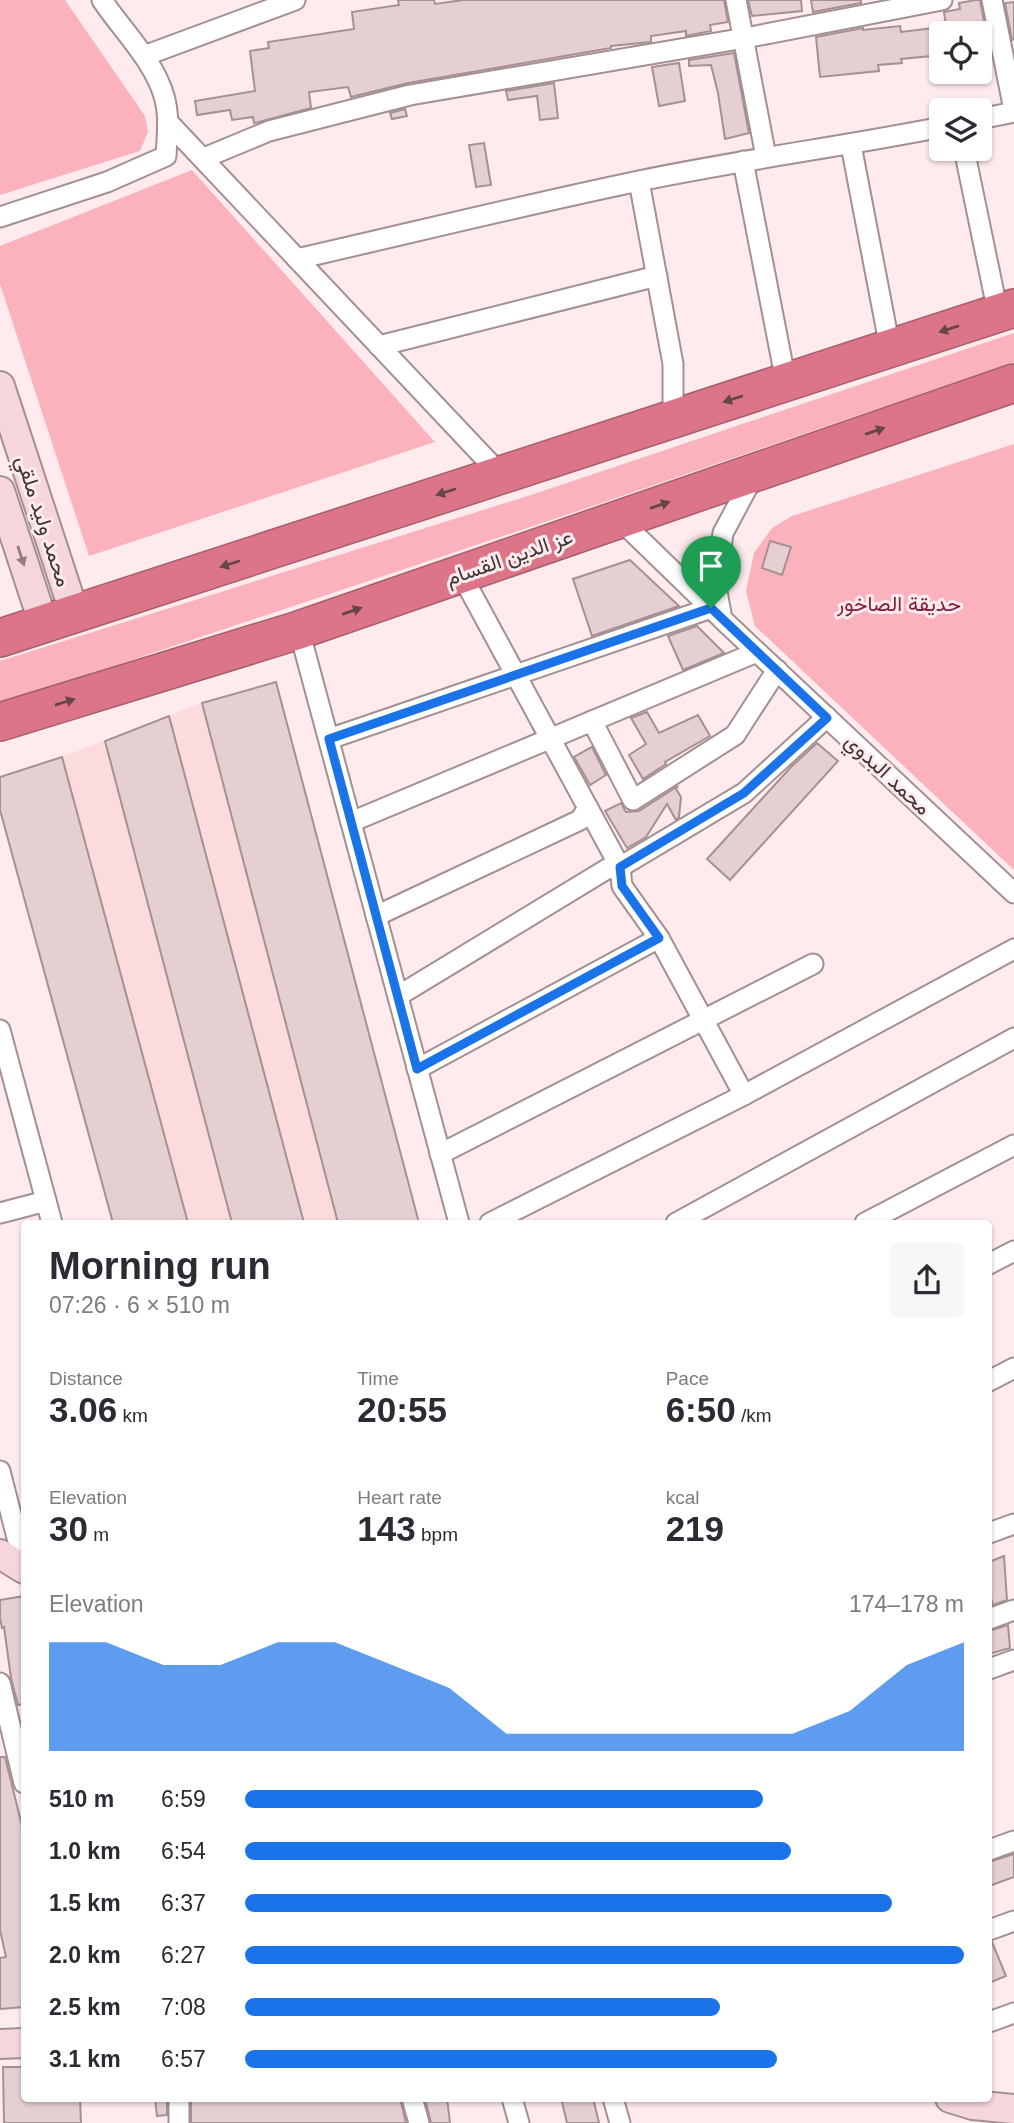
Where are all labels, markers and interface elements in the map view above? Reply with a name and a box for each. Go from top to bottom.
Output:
map controls [929,21,992,161]
button: locate [929,21,992,84]
button: layers [929,98,992,161]
one-way arrow [938,324,959,335]
one-way arrow [722,394,743,405]
one-way arrow [865,425,886,436]
street label: محمد وليد ملقي [6,453,76,591]
one-way arrow [436,487,457,498]
one-way arrow [649,499,670,510]
street label: عز الدين القسام [443,525,576,592]
pin [681,536,741,608]
one-way arrow [16,545,27,566]
icon: arrive [692,547,730,585]
one-way arrow [220,559,241,569]
park label: حديقة الصاخور [836,592,961,617]
one-way arrow [342,605,363,616]
one-way arrow [55,696,76,706]
street label: محمد البدوي [837,729,935,824]
button: share [890,1243,964,1317]
text: Morning run [49,1245,271,1287]
text: 07:26 · 6 × 510 m [49,1292,230,1318]
text: Distance [49,1368,123,1389]
text: Time [357,1368,399,1389]
text: Pace [666,1368,709,1389]
text: 3.06 [49,1390,117,1429]
text: 20:55 [357,1390,447,1429]
text: 6:50 [666,1390,736,1429]
text: km [117,1405,148,1426]
text: /km [736,1405,772,1426]
text: Elevation [49,1487,127,1508]
text: Heart rate [357,1487,442,1508]
text: kcal [666,1487,699,1508]
text: 30 [49,1509,88,1548]
text: 143 [357,1509,416,1548]
text: 219 [666,1509,724,1548]
text: m [88,1524,109,1545]
text: bpm [416,1524,458,1545]
text: Elevation [49,1591,144,1617]
text: 174–178 m [849,1591,964,1617]
text: 510 m [49,1786,114,1812]
text: 6:59 [161,1786,206,1812]
text: 1.0 km [49,1838,121,1864]
text: 6:54 [161,1838,206,1864]
text: 1.5 km [49,1890,121,1916]
text: 6:37 [161,1890,206,1916]
text: 2.0 km [49,1942,121,1968]
text: 6:27 [161,1942,206,1968]
text: 2.5 km [49,1994,121,2020]
text: 7:08 [161,1994,206,2020]
text: 3.1 km [49,2046,121,2072]
text: 6:57 [161,2046,206,2072]

